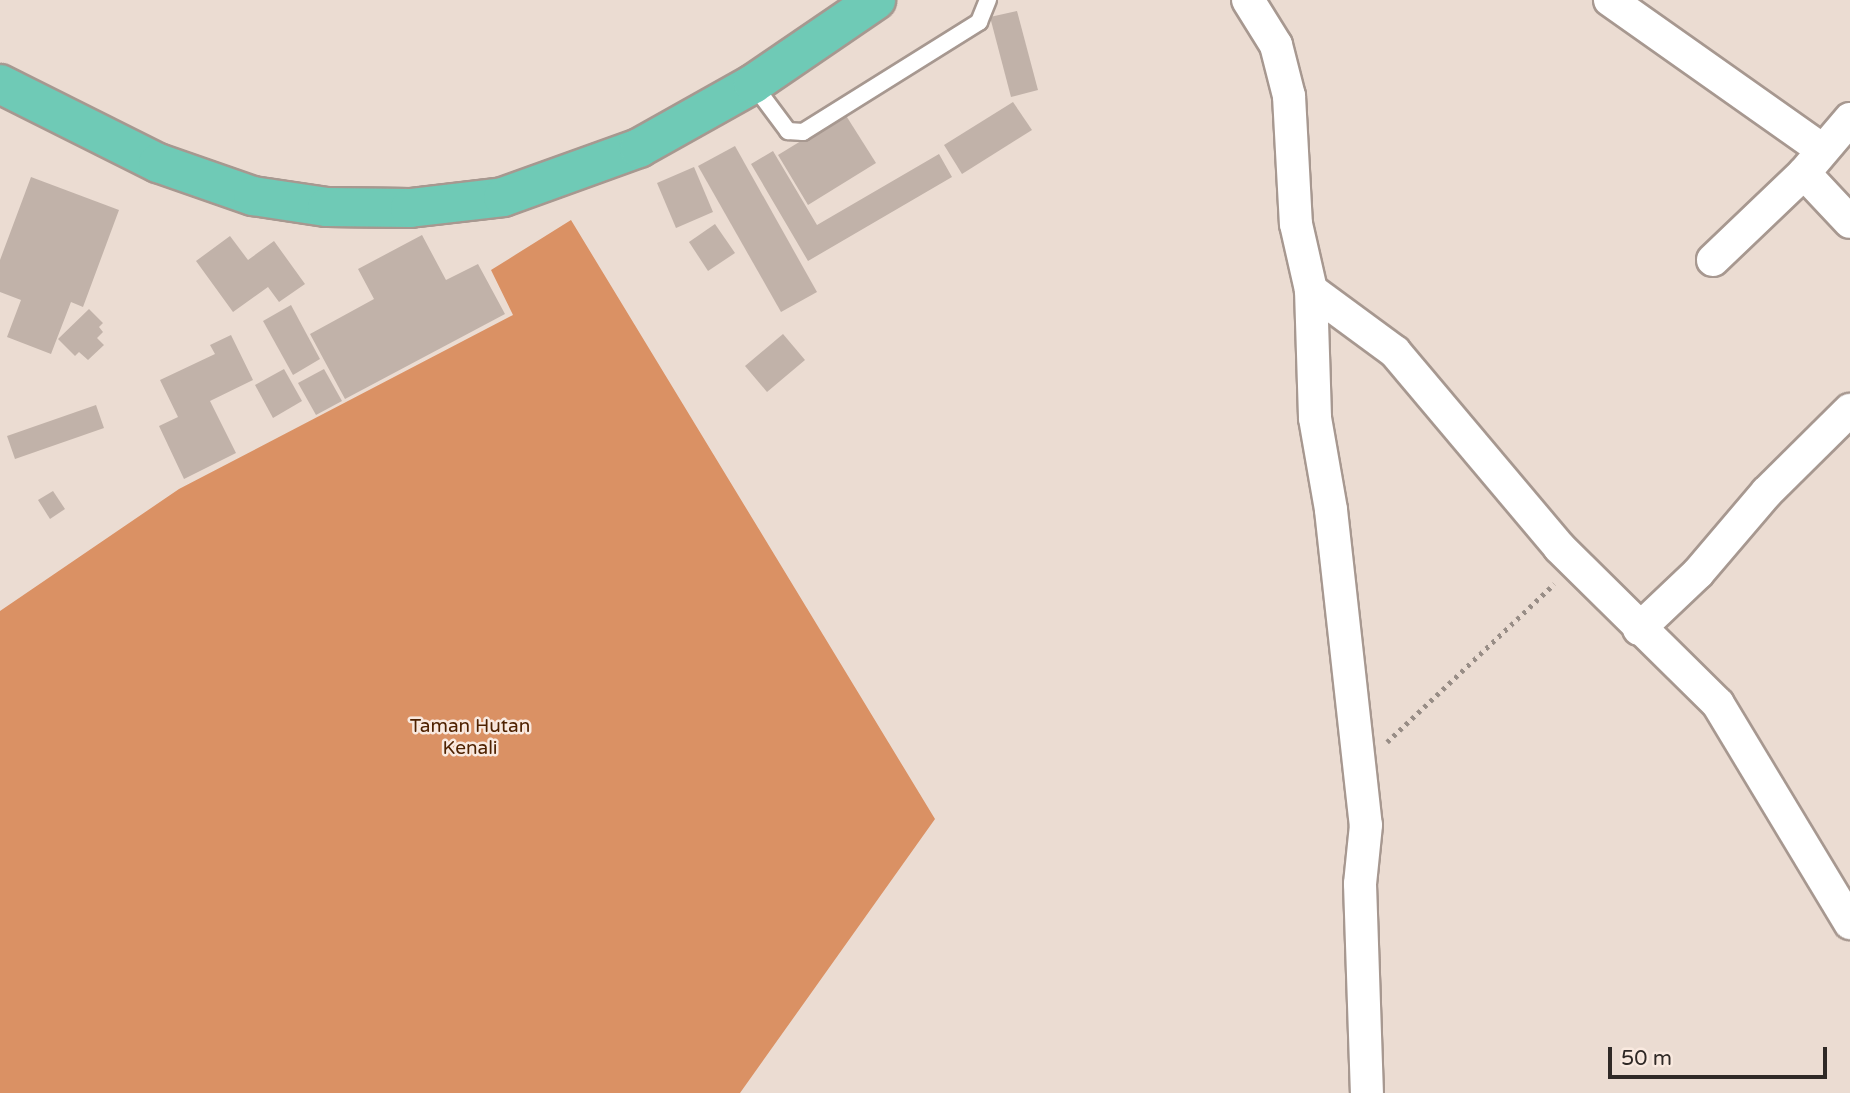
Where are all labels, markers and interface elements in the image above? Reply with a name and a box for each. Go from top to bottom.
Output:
park label: Taman Hutan Kenali [410,716,530,760]
scale bar [1612,1034,1831,1078]
text: 50 m [1621,1046,1672,1071]

